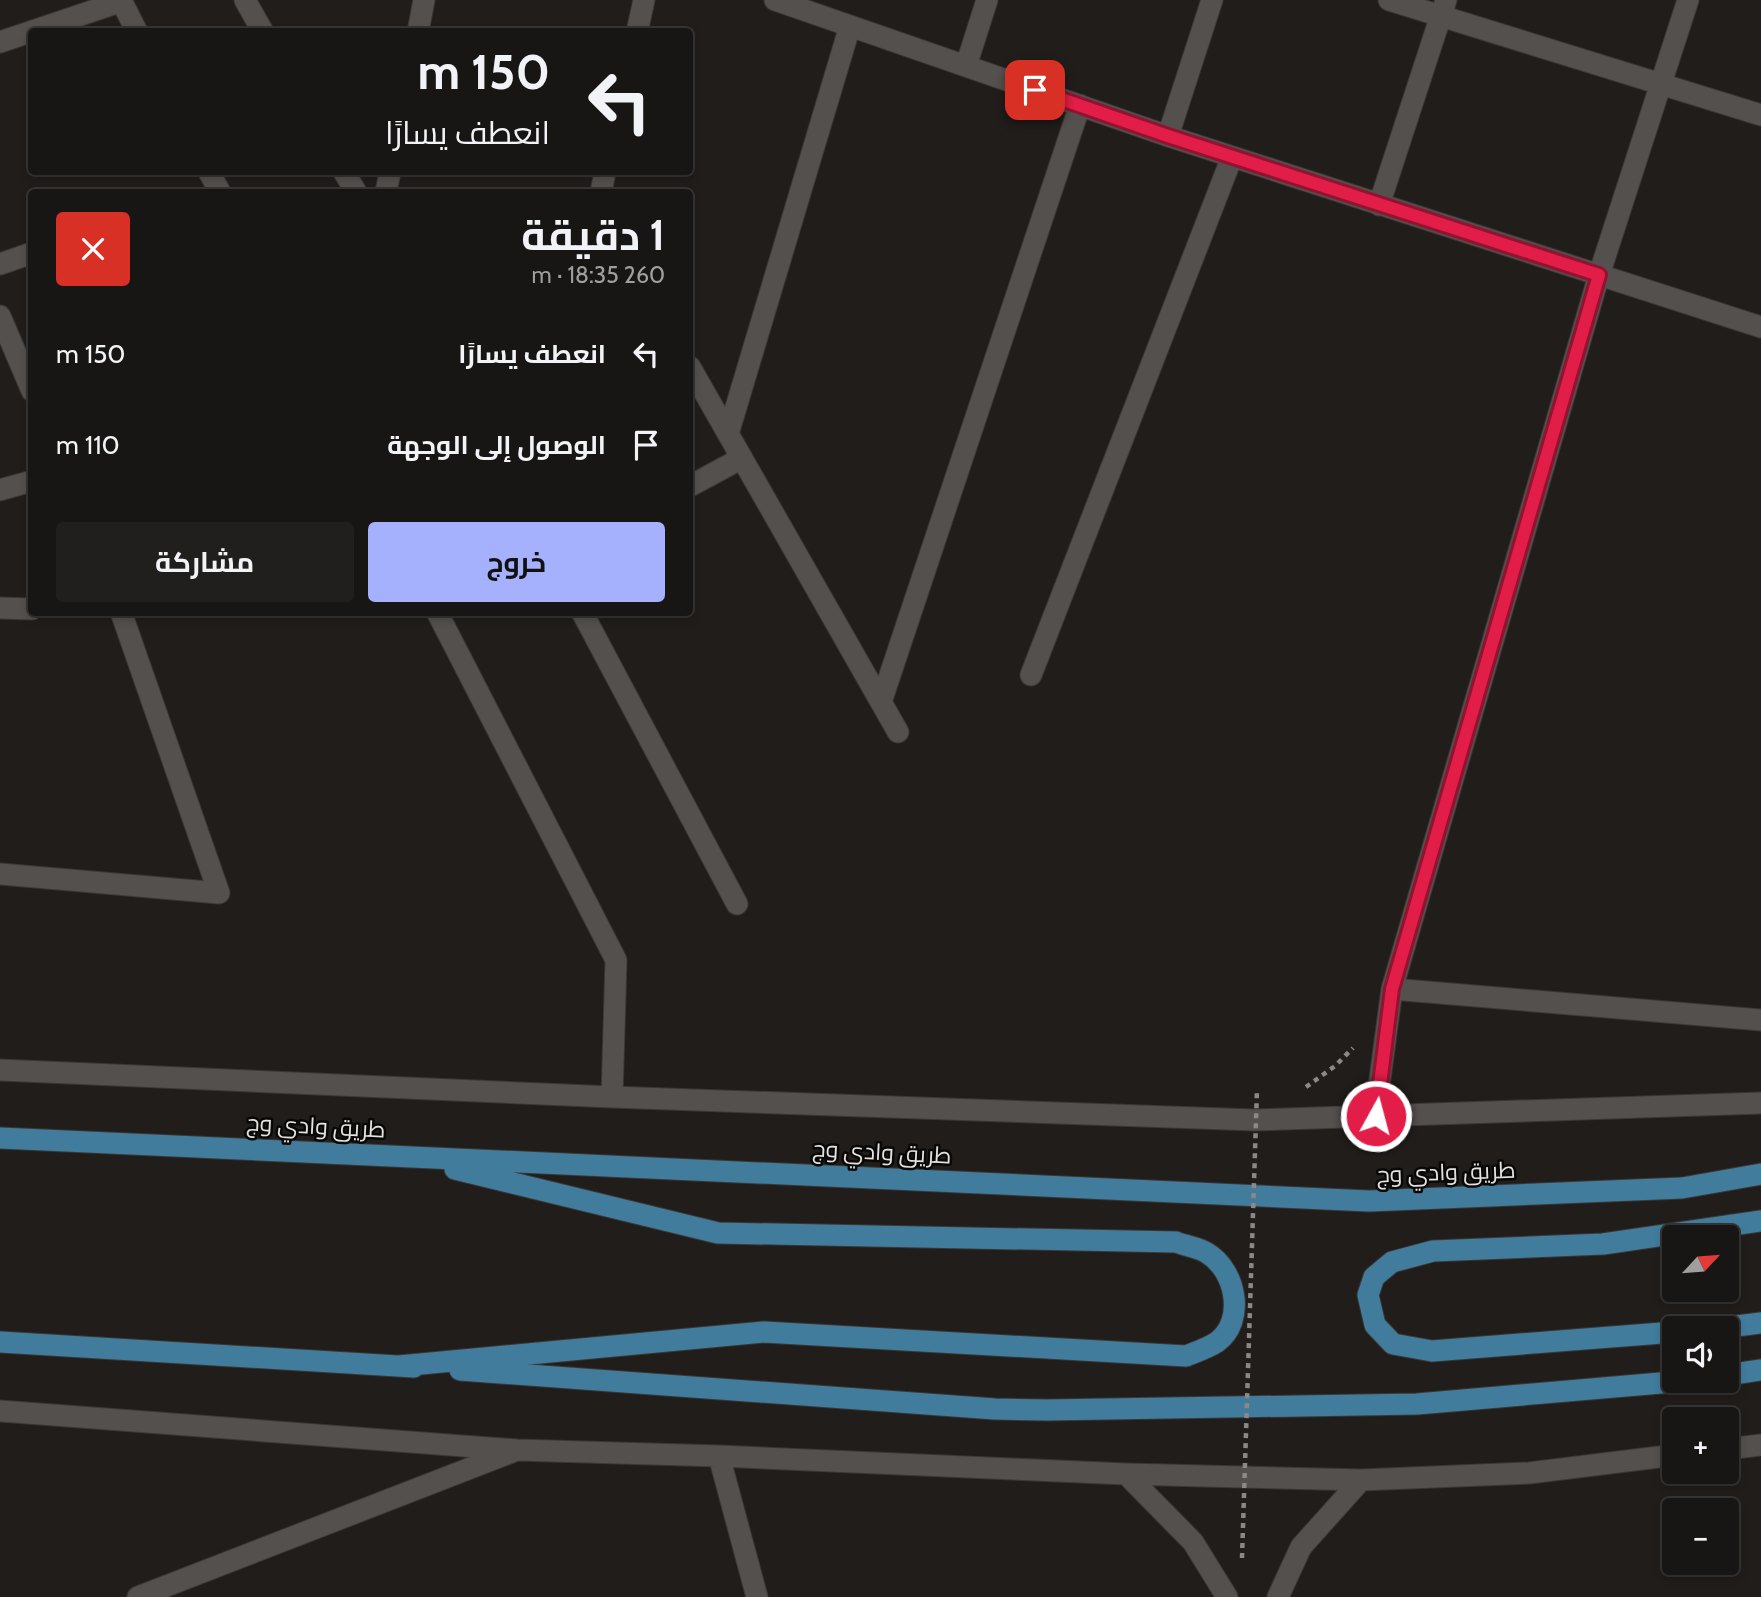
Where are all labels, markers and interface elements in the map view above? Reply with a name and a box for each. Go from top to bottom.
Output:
text: 150 m [417,42,550,101]
icon: left [574,56,665,147]
pin [1005,60,1065,120]
icon: arrive [1016,71,1054,109]
text: انعطف يسارًا [385,113,550,152]
text: 1 دقيقة [521,209,665,261]
button: close [56,212,130,286]
text: 260 m · 18:35 [532,261,665,289]
icon: left [627,335,665,373]
text: 150 m [56,338,125,370]
text: انعطف يسارًا [458,338,606,370]
icon: arrive [627,426,665,464]
text: 110 m [56,429,120,461]
text: الوصول إلى الوجهة [387,429,606,461]
button: مشاركة [56,522,354,602]
button: خروج [368,522,665,602]
position arrow [1339,1079,1413,1153]
street label: طريق وادي وج [246,1108,386,1148]
street label: طريق وادي وج [812,1134,952,1174]
street label: طريق وادي وج [1376,1156,1516,1192]
north arrow [1662,1225,1740,1302]
map controls [1662,1225,1739,1575]
button: sound [1662,1316,1739,1393]
button: + [1662,1407,1739,1484]
button: − [1662,1498,1739,1575]

